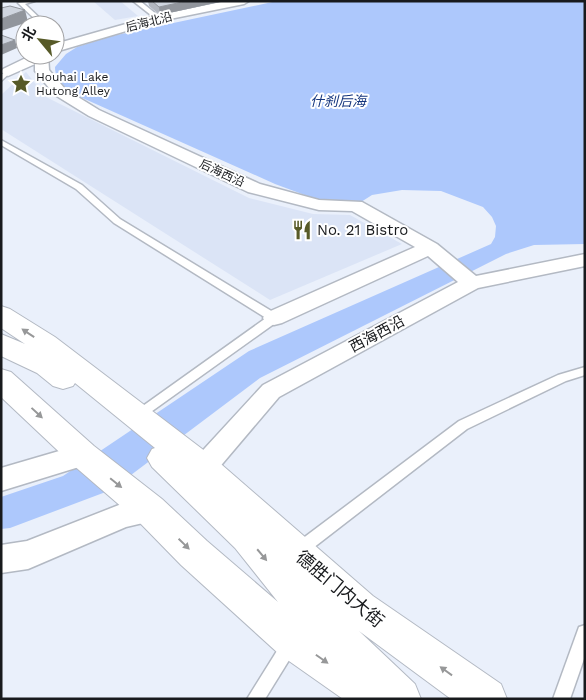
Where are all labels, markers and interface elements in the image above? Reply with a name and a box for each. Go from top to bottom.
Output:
street label: 后海北沿 [124,9,174,35]
north arrow [15,15,65,65]
text: 北 [18,24,39,44]
place label: Houhai Lake Hutong Alley [36,70,111,98]
place icon: Houhai Lake Hutong Alley [10,73,32,95]
water label: 什刹后海 [310,93,368,109]
street label: 后海西沿 [197,157,247,189]
restaurant icon: No. 21 Bistro [291,219,313,241]
place label: No. 21 Bistro [317,221,408,239]
street label: 西海西沿 [346,312,408,356]
one-way arrow [21,328,35,338]
one-way arrow [31,407,43,419]
one-way arrow [110,477,123,488]
one-way arrow [178,538,190,550]
street label: 德胜门内大街 [292,546,388,631]
one-way arrow [257,548,268,561]
one-way arrow [315,654,329,664]
one-way arrow [439,666,453,676]

